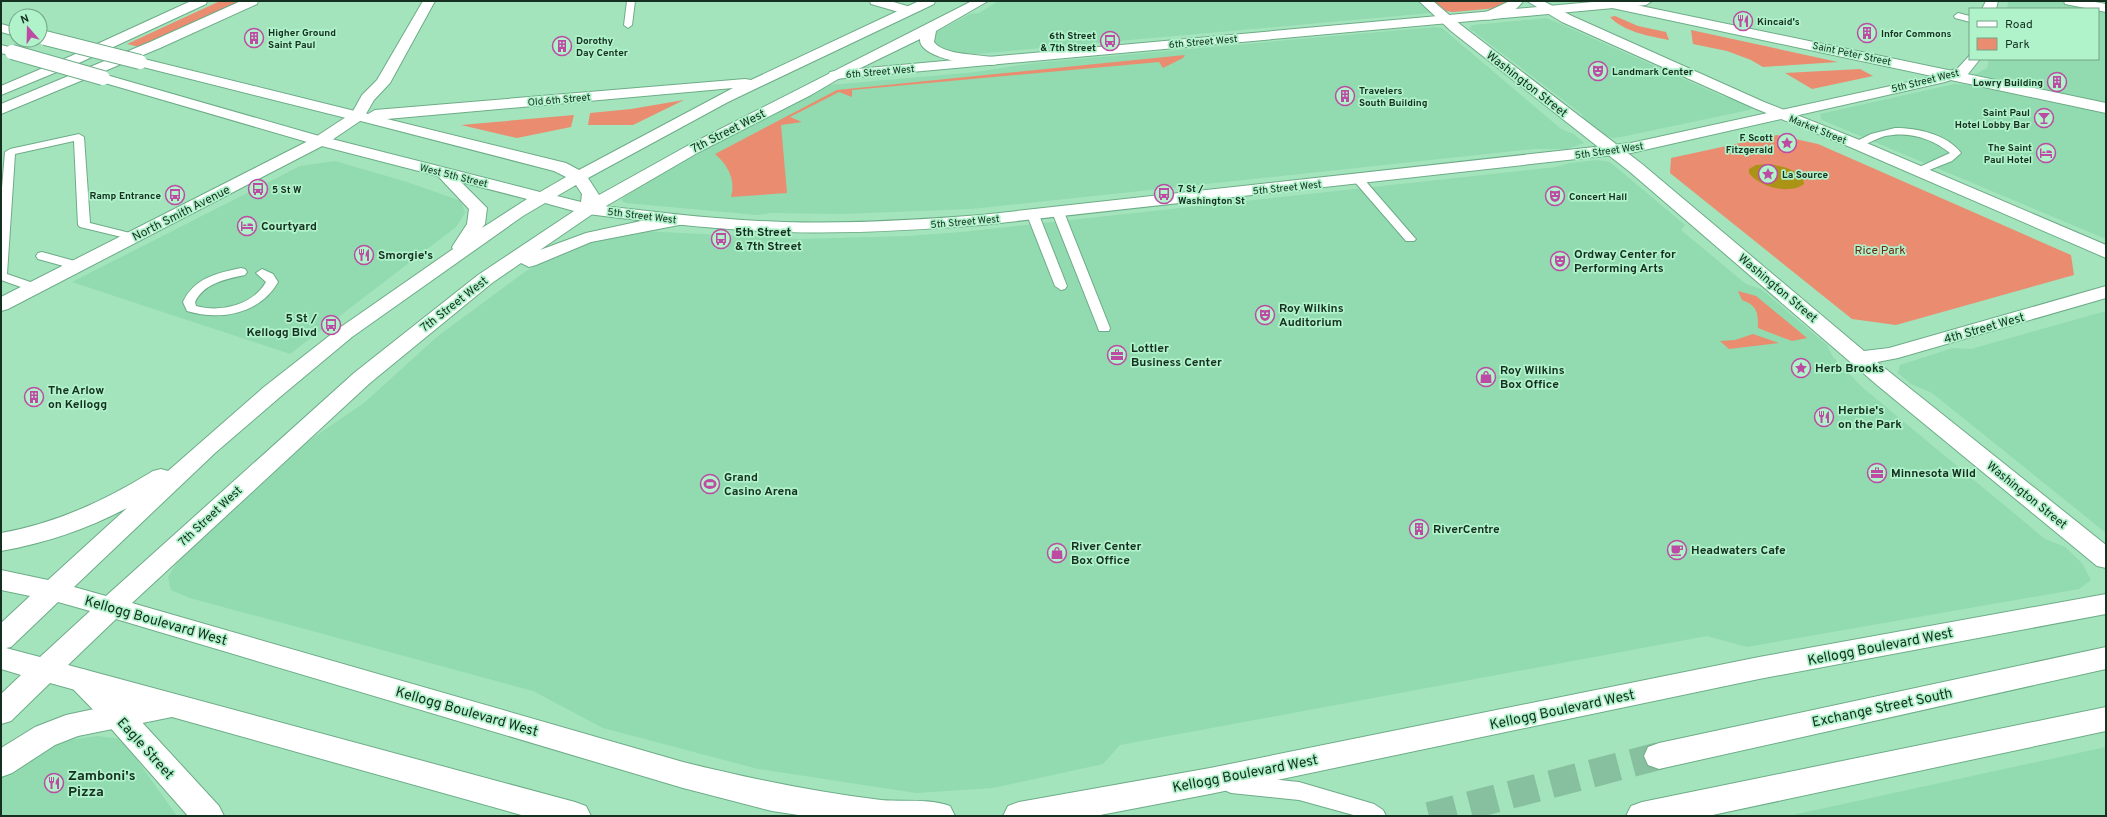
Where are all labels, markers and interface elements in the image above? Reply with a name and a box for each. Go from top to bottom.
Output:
north arrow [8,8,48,48]
legend [1969,8,2099,60]
restaurant icon: Kincaid's [1732,10,1754,32]
text: N [19,12,31,27]
place label: Kincaid's [1757,16,1800,29]
text: Road [2005,17,2033,33]
building icon: Infor Commons [1856,22,1878,44]
building icon: Higher Ground Saint Paul [243,27,265,49]
place label: Higher Ground Saint Paul [268,27,336,52]
place label: Infor Commons [1881,28,1952,41]
place label: 6th Street & 7th Street [1040,30,1096,55]
bus stop icon: 6th Street & 7th Street [1099,30,1121,52]
street label: 6th Street West [1168,33,1238,52]
building icon: Dorothy Day Center [551,35,573,57]
place label: Dorothy Day Center [576,35,629,60]
text: Park [2005,37,2030,53]
street label: Saint Peter Street [1811,40,1892,69]
street label: Washington Street [1482,48,1570,122]
theatre icon: Landmark Center [1587,60,1609,82]
street label: 6th Street West [845,63,915,82]
place label: Landmark Center [1612,66,1694,79]
street label: 5th Street West [1890,67,1961,96]
building icon: Lowry Building [2046,71,2068,93]
place label: Lowry Building [1973,77,2043,90]
building icon: Travelers South Building [1334,85,1356,107]
place label: Travelers South Building [1359,85,1428,110]
street label: Old 6th Street [527,91,591,110]
street label: 7th Street West [688,106,768,158]
place label: Saint Paul Hotel Lobby Bar [1955,107,2031,132]
bar icon: Saint Paul Hotel Lobby Bar [2033,107,2055,129]
street label: Market Street [1787,113,1848,148]
place label: F. Scott Fitzgerald [1726,132,1773,157]
place icon: F. Scott Fitzgerald [1776,132,1798,154]
street label: 5th Street West [1574,140,1645,163]
place label: The Saint Paul Hotel [1984,142,2032,167]
hotel icon: The Saint Paul Hotel [2035,142,2057,164]
street label: West 5th Street [418,162,489,191]
place icon: La Source [1757,163,1779,185]
place label: La Source [1782,169,1829,182]
bus stop icon: 5 St W [247,178,269,200]
street label: 5th Street West [1252,178,1323,199]
street label: North Smith Avenue [130,182,233,245]
bus stop icon: 7 St / Washington St [1153,183,1175,205]
place label: 7 St / Washington St [1178,183,1245,208]
bus stop icon: Ramp Entrance [164,184,186,206]
place label: 5 St W [272,184,302,197]
theatre icon: Concert Hall [1544,185,1566,207]
place label: Ramp Entrance [90,190,161,203]
place label: Concert Hall [1569,191,1627,204]
street label: 5th Street West [607,206,677,227]
street label: 5th Street West [930,213,1000,232]
hotel icon: Courtyard [236,215,258,237]
place label: Courtyard [261,219,317,235]
place label: 5th Street & 7th Street [735,225,802,255]
bus stop icon: 5th Street & 7th Street [710,228,732,250]
park label: Rice Park [1854,243,1906,259]
restaurant icon: Smorgie's [353,244,375,266]
place label: Ordway Center for Performing Arts [1574,247,1676,277]
place label: Smorgie's [378,248,433,264]
theatre icon: Ordway Center for Performing Arts [1549,250,1571,272]
street label: Washington Street [1734,251,1820,327]
street label: 7th Street West [418,273,492,336]
place label: Roy Wilkins Auditorium [1279,301,1344,331]
theatre icon: Roy Wilkins Auditorium [1254,304,1276,326]
street label: 4th Street West [1942,310,2026,348]
place label: 5 St / Kellogg Blvd [246,311,318,341]
bus stop icon: 5 St / Kellogg Blvd [320,314,342,336]
place label: Lottler Business Center [1131,341,1222,371]
office icon: Lottler Business Center [1106,344,1128,366]
place icon: Herb Brooks [1790,357,1812,379]
place label: Herb Brooks [1815,361,1884,377]
place label: Roy Wilkins Box Office [1500,363,1565,393]
shop icon: Roy Wilkins Box Office [1475,366,1497,388]
place label: The Arlow on Kellogg [48,383,107,413]
building icon: The Arlow on Kellogg [23,386,45,408]
place label: Herbie's on the Park [1838,403,1902,433]
restaurant icon: Herbie's on the Park [1813,406,1835,428]
street label: Washington Street [1983,458,2070,533]
office icon: Minnesota Wild [1866,462,1888,484]
place label: Minnesota Wild [1891,466,1976,482]
place label: Grand Casino Arena [724,470,798,500]
sports icon: Grand Casino Arena [699,473,721,495]
street label: 7th Street West [175,483,246,550]
building icon: RiverCentre [1408,518,1430,540]
place label: RiverCentre [1433,522,1500,538]
place label: River Center Box Office [1071,539,1142,569]
cafe icon: Headwaters Cafe [1666,539,1688,561]
shop icon: River Center Box Office [1046,542,1068,564]
place label: Headwaters Cafe [1691,543,1786,559]
street label: Kellogg Boulevard West [82,593,229,650]
street label: Kellogg Boulevard West [1806,625,1954,670]
street label: Kellogg Boulevard West [393,684,540,741]
street label: Exchange Street South [1811,685,1954,732]
street label: Kellogg Boulevard West [1488,687,1636,734]
street label: Eagle Street [113,715,177,783]
street label: Kellogg Boulevard West [1171,752,1319,797]
place label: Zamboni's Pizza [68,768,136,801]
restaurant icon: Zamboni's Pizza [43,772,65,794]

